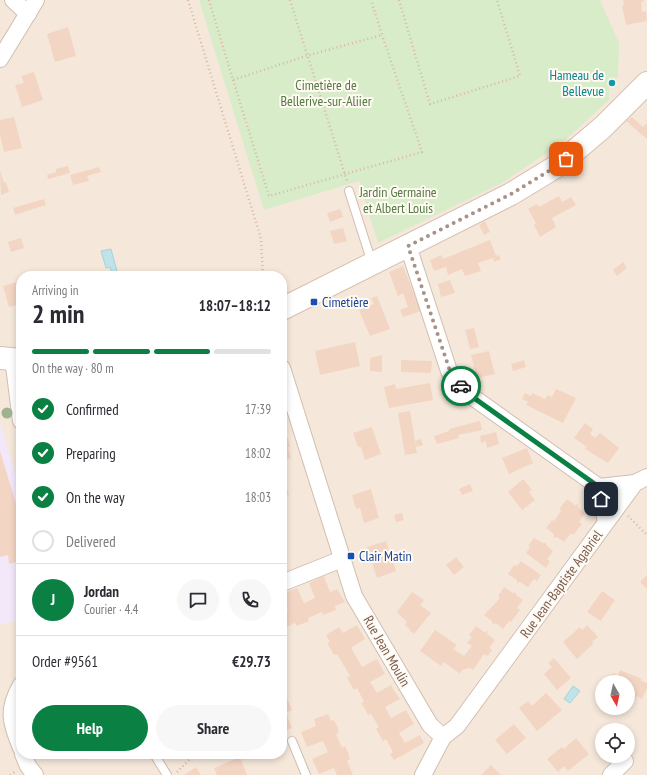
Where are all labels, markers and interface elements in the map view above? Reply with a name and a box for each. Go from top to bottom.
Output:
place label: Hameau de Bellevue [550,66,604,100]
park label: Cimetière de Bellerive-sur-Aliier [280,76,372,110]
marker: Hameau de Bellevue [607,78,617,88]
pin [549,142,583,176]
icon: bag [555,148,577,170]
park label: Jardin Germaine et Albert Louis [358,183,437,217]
text: Arriving in [32,282,79,299]
place label: Cimetière [322,293,369,311]
text: 18:07–18:12 [199,296,271,315]
text: 2 min [32,297,85,330]
marker: Cimetière [309,297,319,307]
text: On the way · 80 m [32,360,114,377]
courier [441,366,481,406]
icon: car [450,375,472,397]
icon: check [32,398,54,420]
text: Confirmed [66,400,119,419]
text: 17:39 [245,401,271,418]
icon: check [32,442,54,464]
text: Preparing [66,444,116,463]
text: 18:02 [245,445,271,462]
pin [584,482,618,516]
icon: check [32,486,54,508]
text: On the way [66,488,125,507]
icon: home [590,488,612,510]
text: 18:03 [245,489,271,506]
street label: Rue Jean-Baptiste Agabriel [516,526,607,641]
text: Delivered [66,532,116,551]
place label: Clair Matin [359,547,412,565]
marker: Clair Matin [346,551,356,561]
button: chat [177,579,219,621]
button: phone [229,579,271,621]
text: Jordan [84,582,119,601]
text: J [51,590,55,609]
text: Courier · 4.4 [84,601,138,618]
street label: Rue Jean Moulin [359,612,415,690]
text: Order #9561 [32,652,98,671]
text: €29.73 [232,652,271,671]
north arrow [595,675,635,715]
map controls [595,675,635,763]
button: Help [32,705,148,751]
button: Share [156,705,271,751]
button: locate [595,723,635,763]

